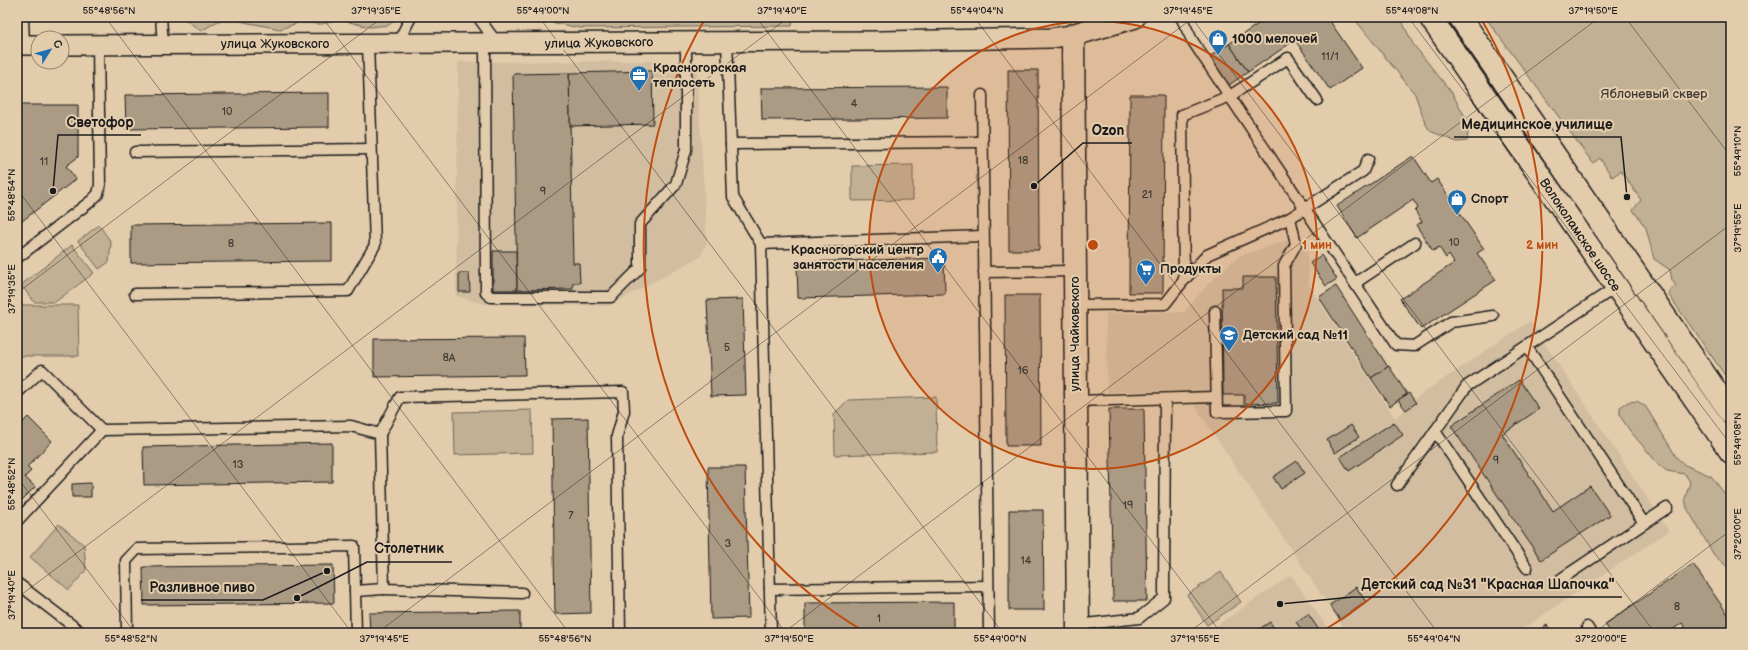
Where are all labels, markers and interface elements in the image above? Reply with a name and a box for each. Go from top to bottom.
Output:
text: 55°48'56"N [82,5,136,17]
text: 37°19'35"E [351,5,401,17]
text: 55°49'00"N [516,5,570,17]
text: 37°19'40"E [757,5,807,17]
text: 55°49'04"N [950,5,1004,17]
text: 37°19'45"E [1163,5,1213,17]
text: 55°49'08"N [1385,5,1439,17]
text: 37°19'50"E [1568,5,1618,17]
shop icon: 1000 мелочей [1207,28,1229,56]
north arrow [30,30,70,70]
place label: 1000 мелочей [1232,31,1317,47]
street label: улица Жуковского [545,34,654,52]
street label: улица Жуковского [221,36,329,52]
text: С [50,37,65,52]
house number: 11/1 [1321,50,1339,63]
place label: Красногорская теплосеть [653,60,746,91]
office icon: Красногорская теплосеть [628,64,650,92]
park label: Яблоневый сквер [1601,86,1708,102]
house number: 4 [851,97,858,110]
house number: 10 [222,105,233,118]
callout: Светофор [58,109,141,135]
callout: Медицинское училище [1454,111,1621,137]
text: Светофор [66,114,134,131]
text: Медицинское училище [1461,116,1613,133]
callout: Ozon [1083,117,1132,143]
text: Ozon [1092,122,1124,139]
text: 55°49'10"N [1732,125,1744,177]
house number: 18 [1018,154,1028,167]
house number: 11 [40,155,48,168]
text: 55°48'54"N [6,168,18,222]
street label: Волоколамское шоссе [1536,175,1624,295]
house number: 9 [540,185,546,198]
house number: 21 [1142,188,1152,201]
shop icon: Спорт [1446,188,1468,216]
place label: Спорт [1471,191,1509,207]
text: 37°19'55"E [1732,203,1744,253]
house number: 10 [1449,236,1460,249]
house number: 8 [228,237,234,250]
centre of rings [1086,238,1100,252]
text: 1 мин [1302,238,1332,253]
text: 2 мин [1526,238,1558,253]
place label: Красногорский центр занятости населения [791,242,924,273]
public building icon: Красногорский центр занятости населения [927,246,949,274]
supermarket icon: Продукты [1135,258,1157,286]
place label: Продукты [1160,261,1221,277]
text: 37°19'35"E [6,264,18,314]
street label: улица Чайковского [1067,276,1083,391]
school or university icon: Детский сад №11 [1218,324,1240,352]
place label: Детский сад №11 [1243,327,1348,343]
house number: 5 [724,341,730,354]
house number: 8А [442,351,456,364]
house number: 16 [1018,364,1029,377]
text: 55°49'08"N [1732,412,1744,466]
house number: 9 [1493,454,1499,467]
text: 55°48'52"N [6,458,18,511]
house number: 13 [232,458,244,471]
house number: 19 [1123,499,1133,512]
text: 37°20'00"E [1732,508,1744,560]
house number: 7 [568,509,574,522]
callout: Столетник [367,536,452,562]
house number: 3 [725,537,732,550]
text: Столетник [374,540,444,557]
house number: 14 [1021,554,1032,567]
text: 37°19'40"E [6,570,18,620]
callout: Детский сад №31 "Красная Шапочка" [1353,571,1622,597]
callout: Разливное пиво [141,574,263,600]
text: Детский сад №31 "Красная Шапочка" [1361,576,1615,593]
text: Разливное пиво [149,579,255,596]
house number: 8 [1674,600,1680,613]
house number: 1 [877,612,881,625]
text: 55°48'52"N [105,633,158,645]
text: 37°19'45"E [359,633,409,645]
text: 55°48'56"N [538,633,592,645]
text: 37°19'50"E [764,633,814,645]
text: 55°49'00"N [973,633,1027,645]
text: 37°19'55"E [1170,633,1220,645]
text: 55°49'04"N [1407,633,1461,645]
text: 37°20'00"E [1575,633,1627,645]

